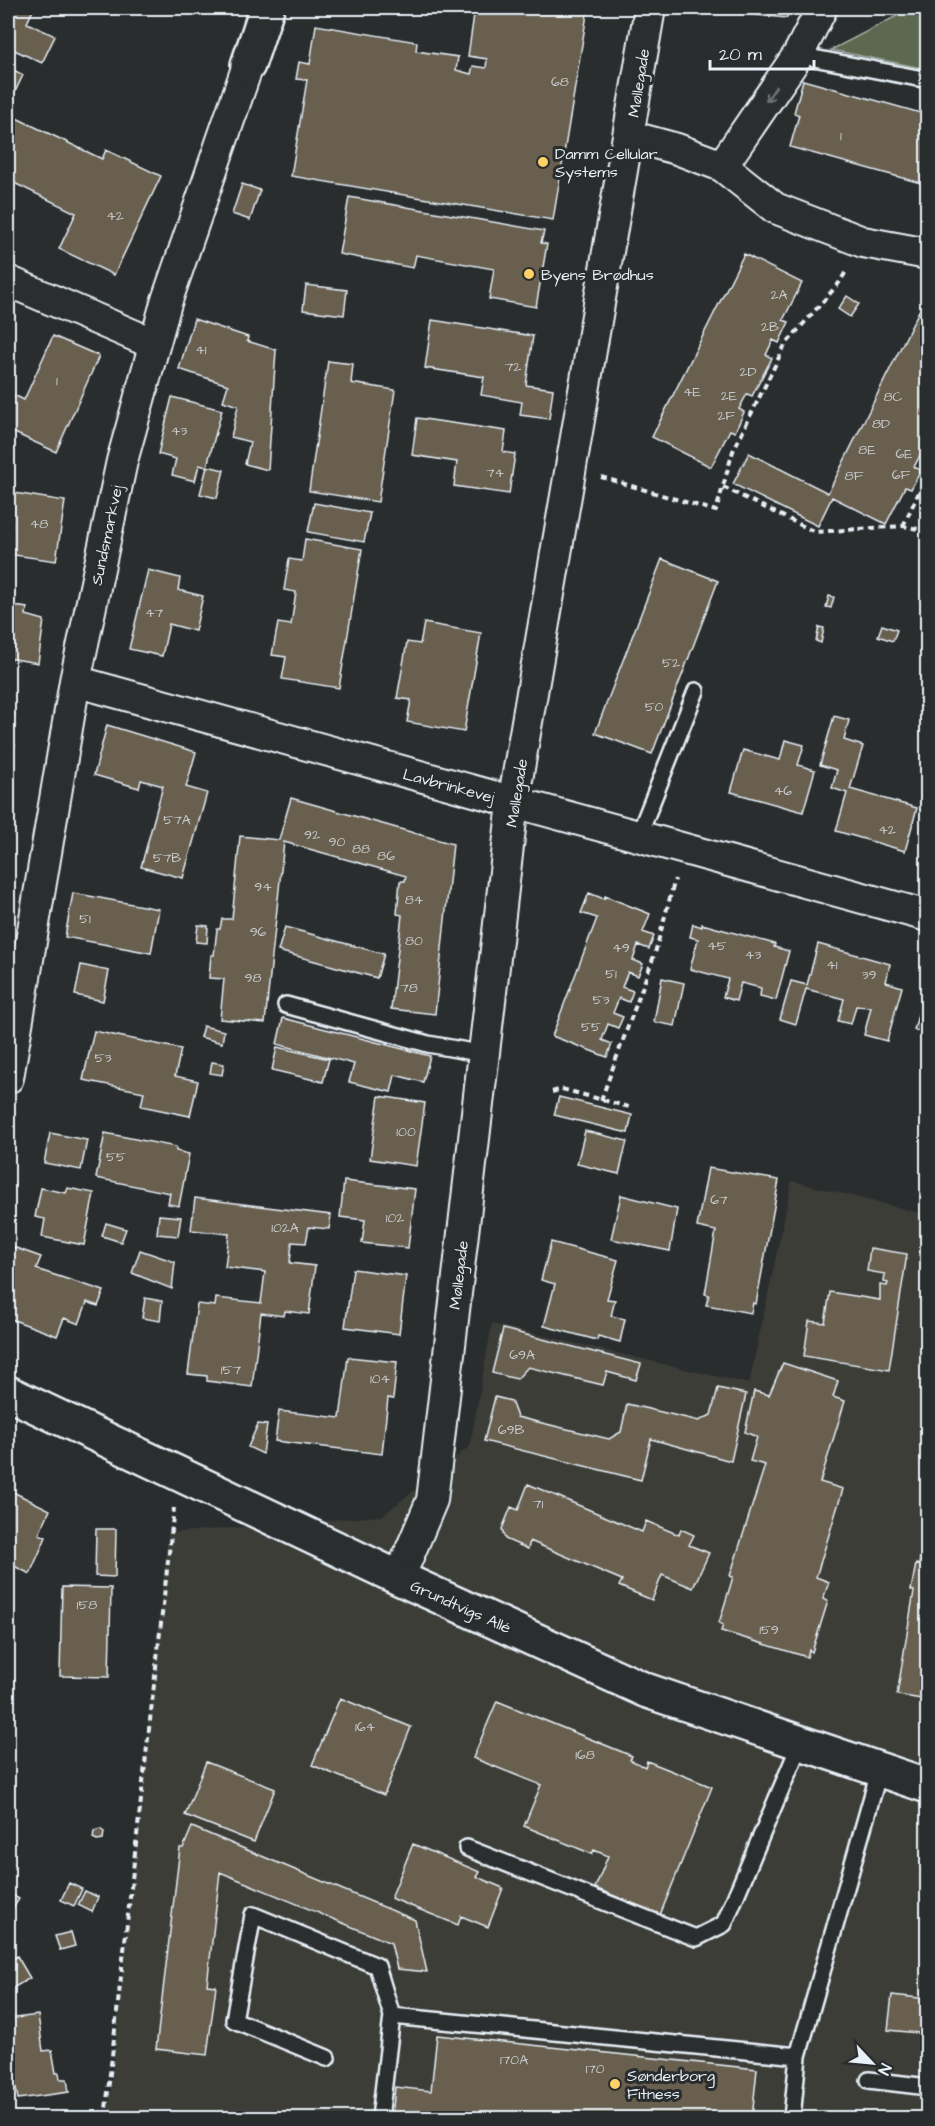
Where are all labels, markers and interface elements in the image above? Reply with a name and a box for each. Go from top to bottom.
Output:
scale bar [710,33,814,71]
text: 20 m [719,42,762,67]
street label: Møllegade [623,47,656,119]
house number: 68 [551,72,569,92]
one-way arrow [765,85,777,102]
house number: 1 [840,126,842,146]
place label: Damm Cellular Systems [555,143,658,184]
marker: Damm Cellular Systems [536,155,550,169]
house number: 42 [106,206,124,226]
place label: Byens Brødhus [541,264,654,287]
marker: Byens Brødhus [522,267,536,281]
house number: 2A [771,285,788,305]
house number: 2B [761,317,779,337]
house number: 41 [195,340,207,360]
house number: 72 [505,357,521,377]
house number: 2D [739,362,757,382]
house number: 1 [56,371,58,391]
house number: 4E [683,382,702,402]
house number: 2E [721,386,738,406]
house number: 8C [884,387,903,407]
house number: 2F [717,406,735,426]
house number: 8D [872,414,890,434]
house number: 43 [171,421,187,441]
house number: 8E [858,440,876,460]
house number: 6E [895,444,913,464]
house number: 74 [486,463,505,483]
house number: 6F [892,465,911,485]
house number: 8F [845,466,864,486]
street label: Sundsmarkvej [86,483,128,587]
house number: 48 [30,514,48,534]
house number: 47 [145,603,163,623]
house number: 52 [662,653,680,673]
house number: 50 [645,697,664,717]
street label: Møllegade [501,757,534,829]
street label: Lavbrinkevej [400,763,497,809]
house number: 46 [774,781,792,801]
house number: 57A [163,810,191,830]
house number: 42 [878,820,896,840]
house number: 92 [304,825,320,845]
house number: 90 [329,832,346,852]
house number: 88 [352,839,370,859]
house number: 86 [377,846,395,866]
house number: 57B [153,848,181,868]
house number: 94 [254,877,272,897]
house number: 84 [405,890,424,910]
house number: 51 [79,909,91,929]
house number: 96 [250,922,267,942]
house number: 80 [405,931,423,951]
house number: 45 [707,936,727,956]
house number: 49 [612,938,630,958]
house number: 43 [745,945,761,965]
house number: 41 [826,955,838,975]
house number: 51 [605,964,617,984]
house number: 39 [861,965,877,985]
house number: 98 [244,968,262,988]
house number: 78 [400,978,418,998]
house number: 53 [592,990,610,1010]
house number: 55 [581,1017,601,1037]
house number: 53 [94,1048,112,1068]
house number: 100 [396,1122,416,1142]
house number: 55 [106,1147,126,1167]
house number: 67 [710,1190,728,1210]
house number: 102 [386,1208,404,1228]
house number: 102A [271,1218,299,1238]
street label: Møllegade [444,1239,475,1311]
house number: 69A [509,1345,535,1365]
house number: 157 [221,1360,242,1380]
house number: 104 [370,1369,391,1389]
house number: 69B [498,1420,524,1440]
house number: 71 [533,1494,543,1514]
street label: Grundtvigs Allé [406,1575,515,1640]
house number: 158 [77,1595,97,1615]
house number: 159 [759,1620,779,1640]
house number: 164 [355,1717,376,1737]
house number: 168 [575,1745,595,1765]
north arrow [842,2033,902,2093]
house number: 170A [500,2050,528,2070]
house number: 170 [585,2059,605,2079]
text: N [872,2060,897,2078]
place label: Sønderborg Fitness [627,2065,715,2105]
marker: Sønderborg Fitness [608,2077,622,2091]

